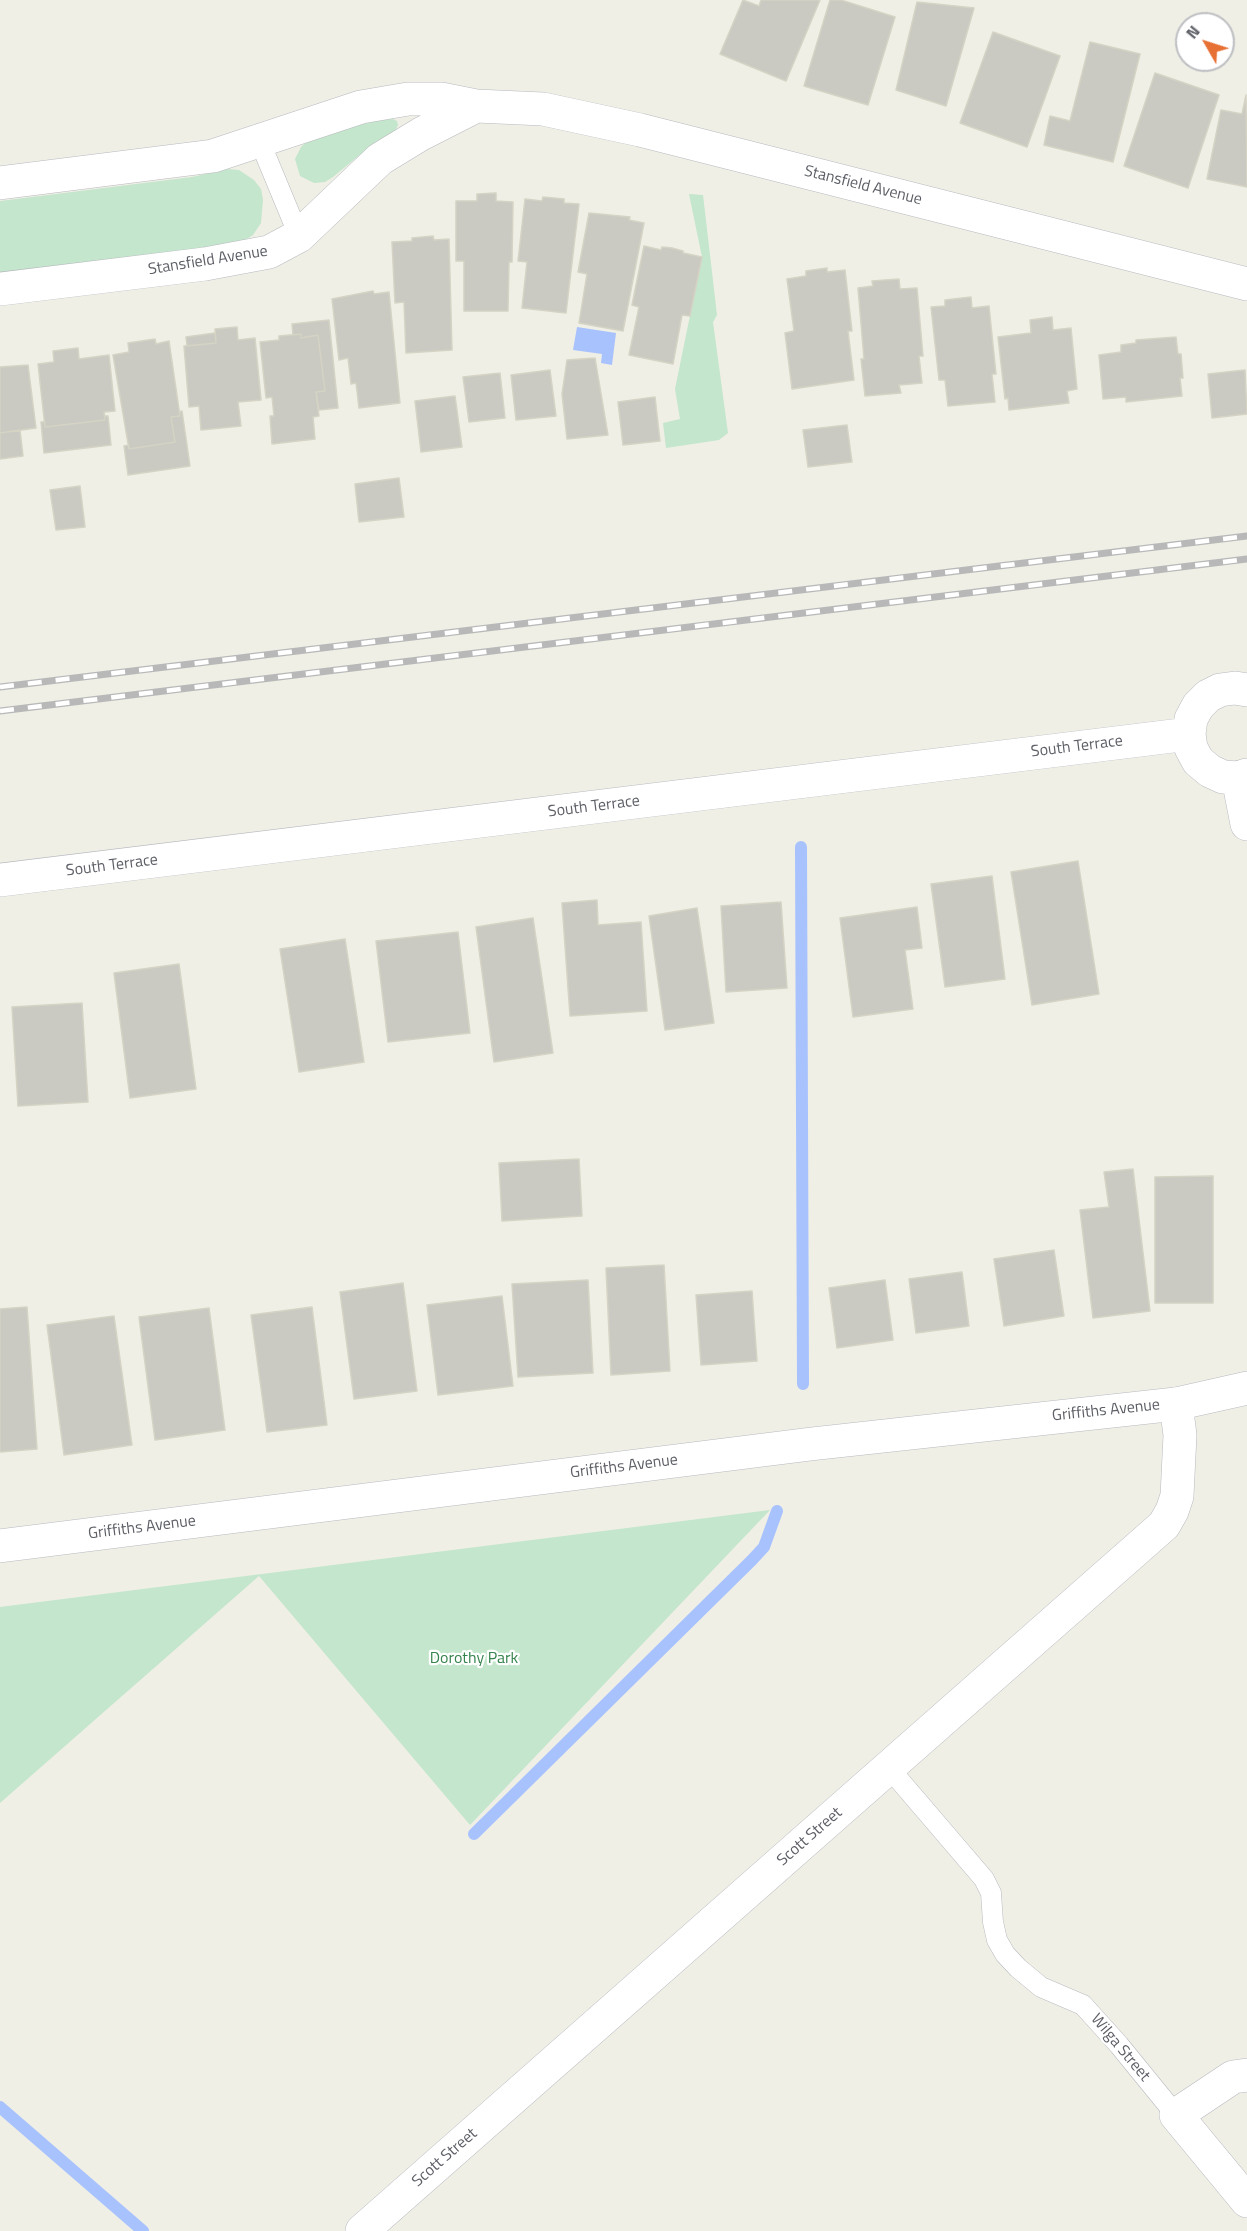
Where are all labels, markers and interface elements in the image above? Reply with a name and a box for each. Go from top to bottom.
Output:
north arrow [1175,12,1235,72]
text: N [1180,20,1205,44]
street label: Stansfield Avenue [802,162,924,210]
street label: Stansfield Avenue [147,242,269,280]
street label: South Terrace [1030,732,1124,762]
street label: South Terrace [547,792,641,822]
street label: South Terrace [65,851,159,881]
street label: Griffiths Avenue [1051,1396,1161,1426]
street label: Griffiths Avenue [569,1451,679,1483]
street label: Griffiths Avenue [87,1512,197,1544]
park label: Dorothy Park [430,1649,518,1669]
street label: Scott Street [774,1804,846,1870]
street label: Wilga Street [1086,2010,1154,2086]
street label: Scott Street [409,2125,481,2191]

